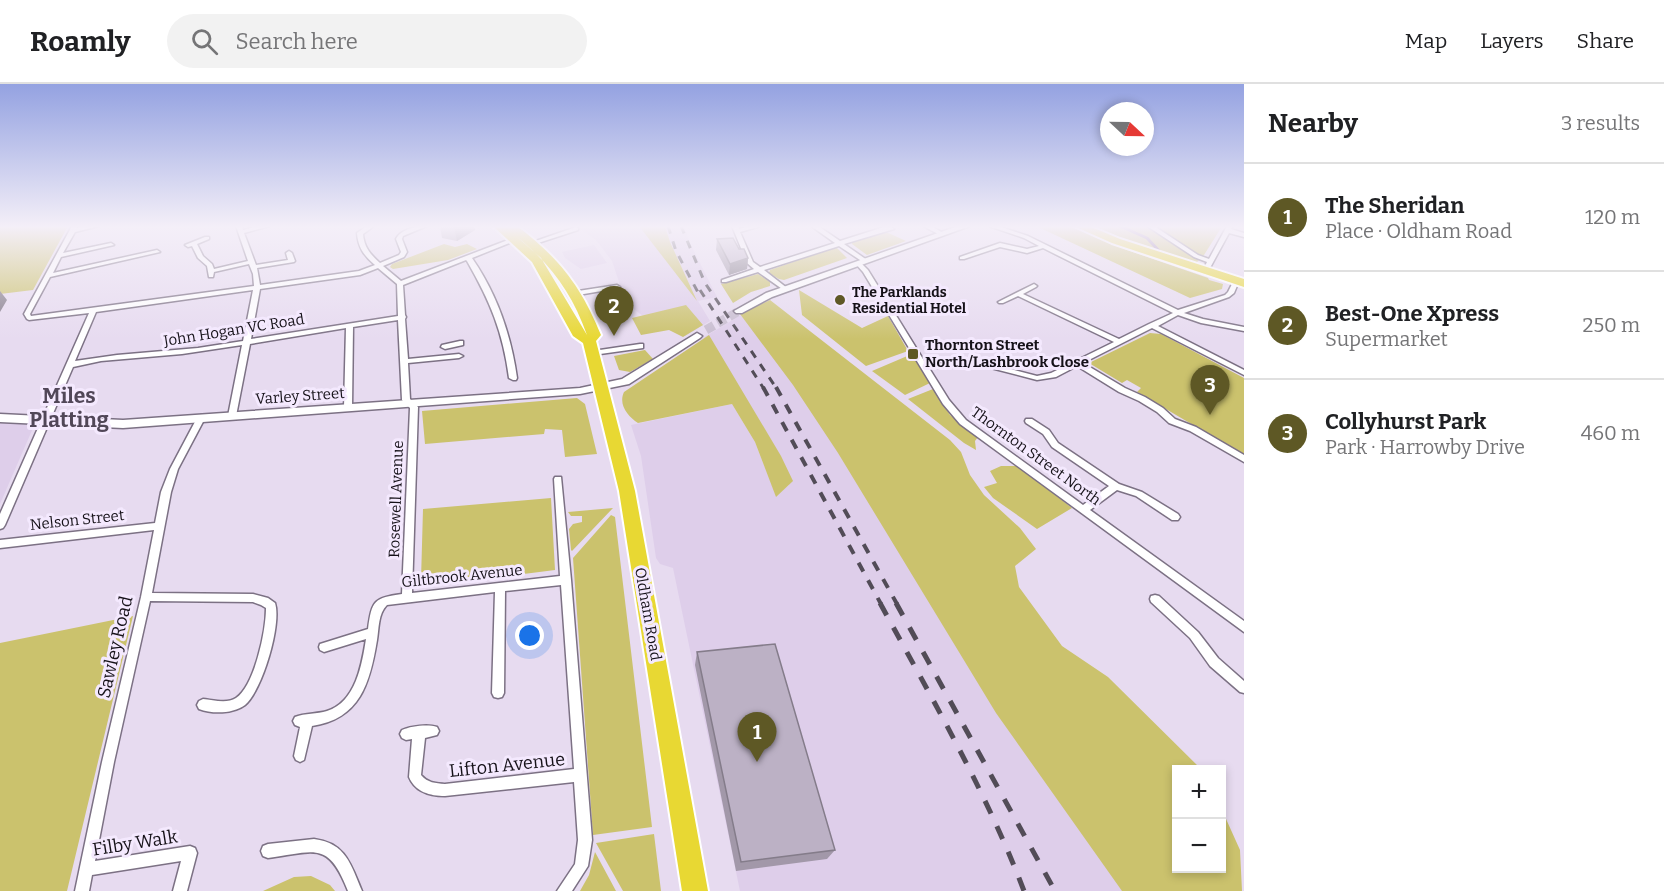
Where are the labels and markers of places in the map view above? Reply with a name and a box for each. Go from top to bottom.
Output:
place label: The Parklands Residential Hotel [852,284,967,317]
pin: 2 [594,286,634,336]
marker: The Parklands Residential Hotel [833,293,847,307]
place label: Thornton Street North/Lashbrook Close [925,336,1089,371]
marker: Thornton Street North/Lashbrook Close [906,347,920,361]
pin: 3 [1190,366,1230,415]
pin: 1 [738,712,777,762]

